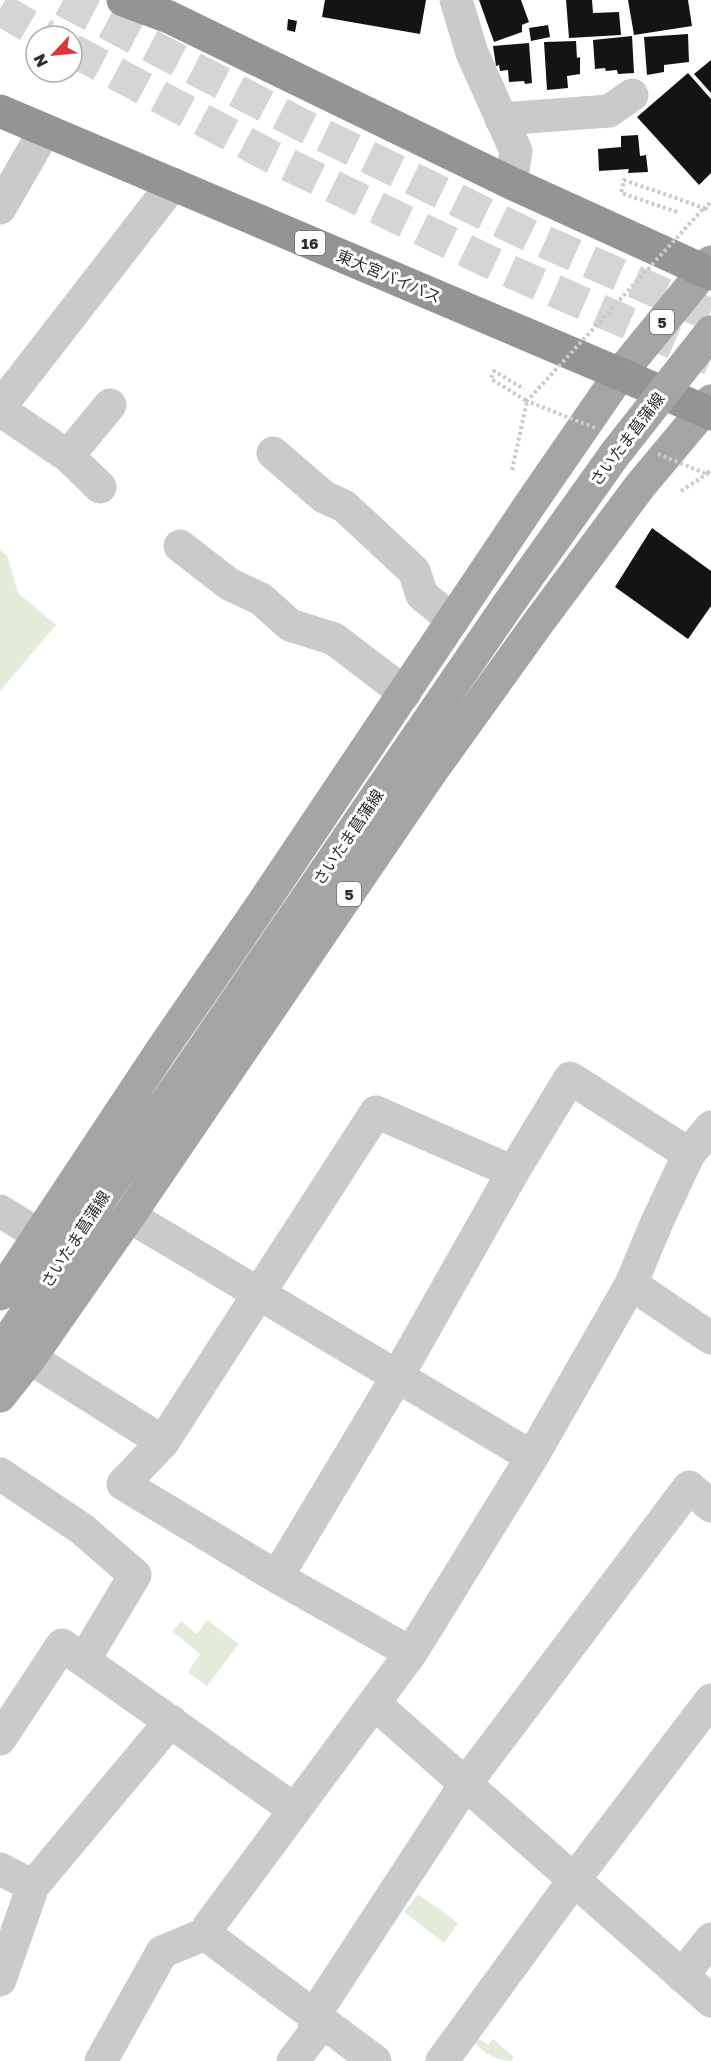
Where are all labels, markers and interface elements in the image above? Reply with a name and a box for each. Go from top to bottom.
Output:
north arrow [24,24,84,84]
text: N [29,51,52,70]
road number: 16 [295,231,325,255]
street label: 東大宮バイパス [334,245,444,307]
road number: 5 [650,310,674,334]
street label: さいたま菖蒲線 [585,388,669,490]
street label: さいたま菖蒲線 [309,785,387,889]
road number: 5 [337,882,361,906]
street label: さいたま菖蒲線 [36,1187,114,1291]

